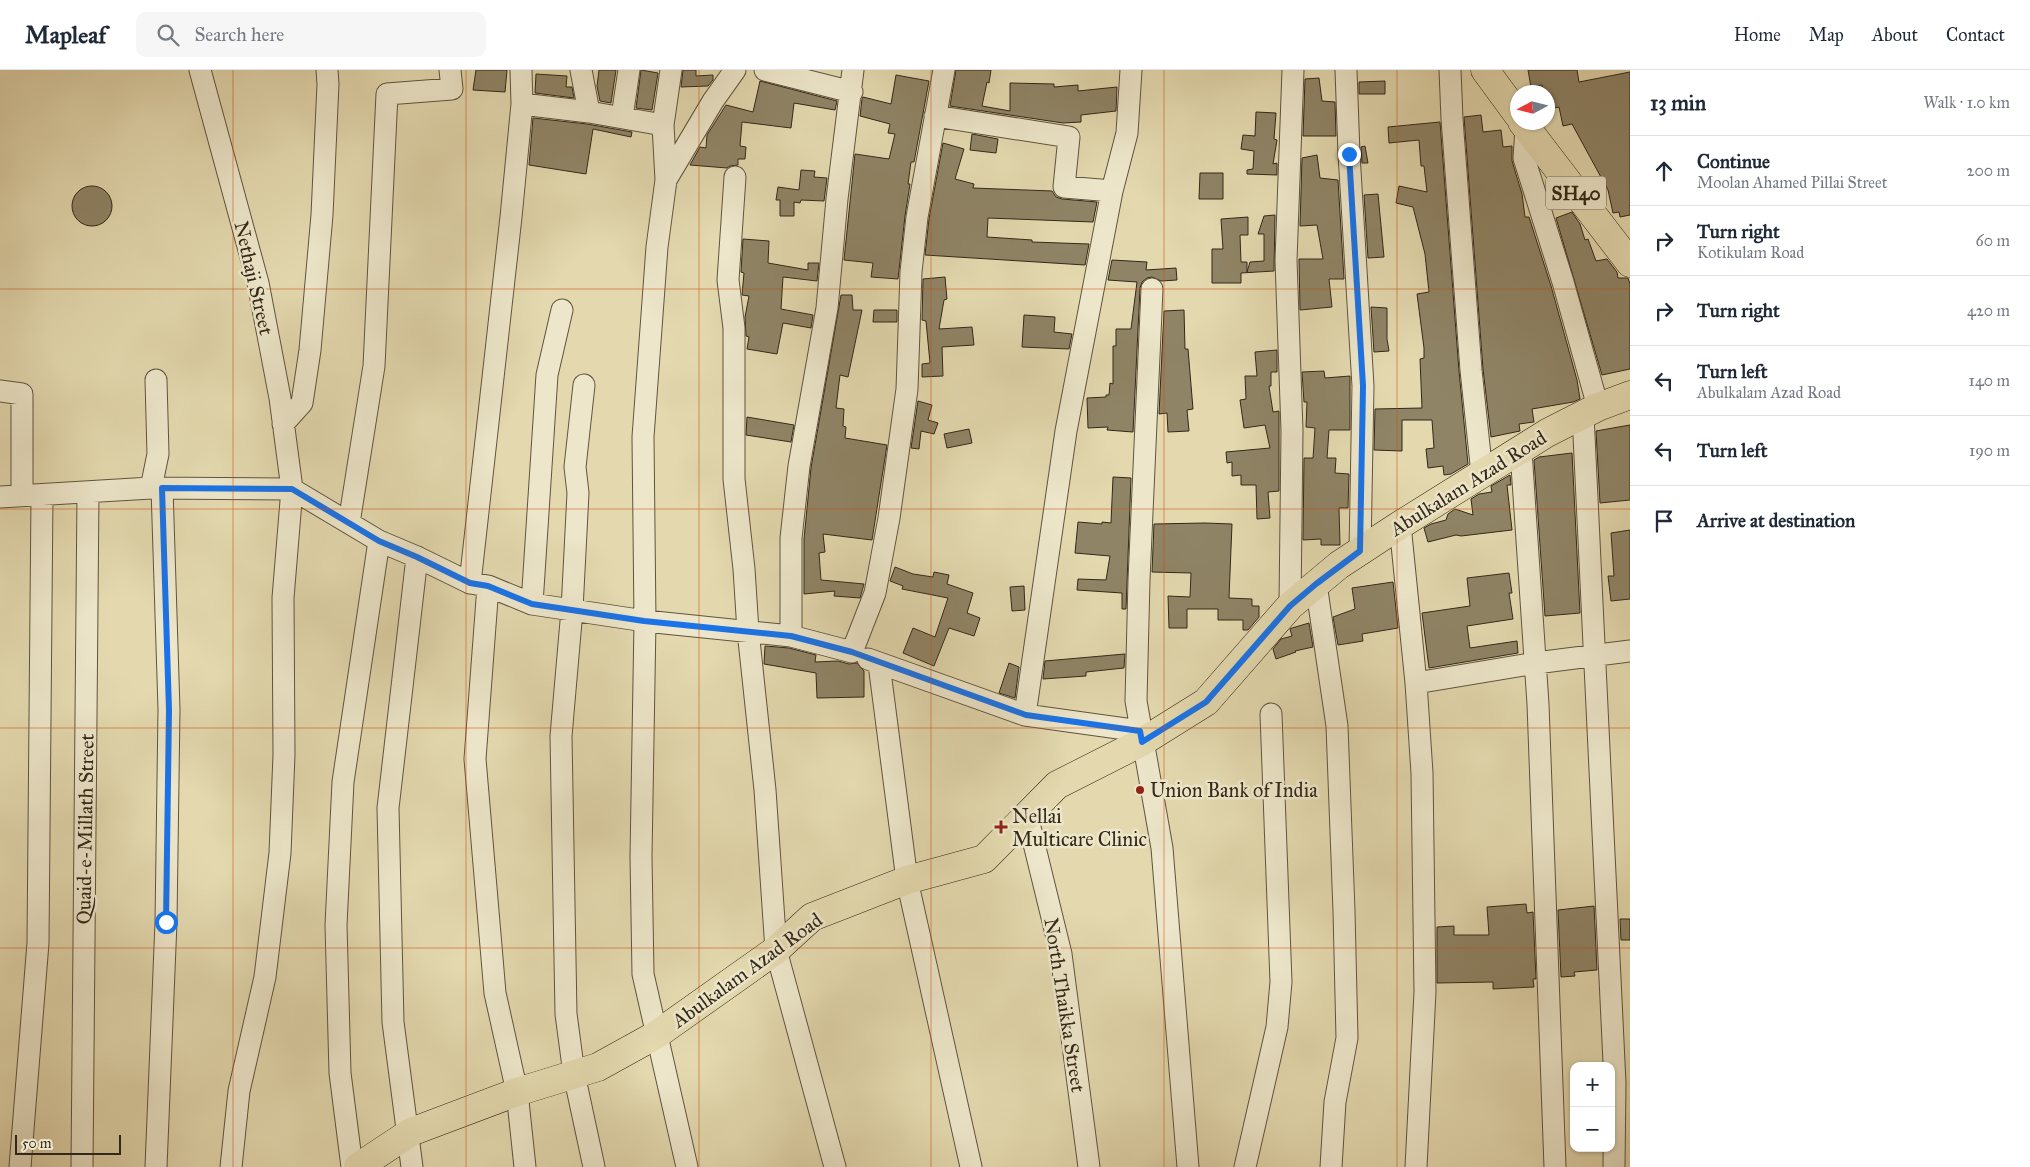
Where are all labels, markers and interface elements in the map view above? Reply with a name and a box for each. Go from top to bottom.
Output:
search box [136,12,486,57]
text: Mapleaf [25,20,106,50]
icon: search [154,21,182,49]
text: Search here [194,23,284,46]
text: Home [1734,24,1781,46]
text: Map [1809,24,1844,46]
text: About [1872,24,1918,46]
text: Contact [1946,24,2005,46]
north arrow [1510,85,1555,130]
text: 13 min [1650,90,1706,116]
text: Walk · 1.0 km [1923,93,2010,112]
route end [1338,143,1361,166]
text: Continue [1697,150,1770,173]
icon: ahead [1650,157,1678,185]
text: 200 m [1967,161,2010,180]
text: Moolan Ahamed Pillai Street [1697,173,1887,192]
road number: SH40 [1546,176,1606,210]
street label: Nethaji Street [229,219,279,337]
text: Turn right [1697,220,1780,243]
icon: right [1650,227,1678,255]
text: 60 m [1976,231,2010,250]
text: Kotikulam Road [1697,243,1804,262]
icon: right [1650,297,1678,325]
text: Turn right [1697,299,1780,322]
text: 420 m [1967,301,2010,320]
text: Turn left [1697,360,1767,383]
icon: left [1650,367,1678,395]
text: 140 m [1969,371,2010,390]
text: Abulkalam Azad Road [1697,383,1841,402]
street label: Abulkalam Azad Road [1384,425,1551,541]
icon: left [1650,437,1678,465]
text: Turn left [1697,439,1767,462]
text: 190 m [1969,441,2010,460]
icon: arrive [1650,507,1678,535]
text: Arrive at destination [1697,509,1855,532]
street label: Quaid-e-Millath Street [71,733,99,925]
place label: Union Bank of India [1150,778,1318,802]
marker: Union Bank of India [1134,784,1146,796]
place label: Nellai Multicare Clinic [1012,804,1147,851]
marker: Nellai Multicare Clinic [994,820,1008,834]
street label: Abulkalam Azad Road [666,907,827,1033]
route start [155,911,178,934]
street label: North Thaikka Street [1039,916,1091,1094]
map controls [1570,1062,1615,1152]
button: + [1570,1062,1615,1107]
button: − [1570,1107,1615,1152]
scale bar [15,1132,121,1155]
text: 50 m [22,1135,51,1152]

